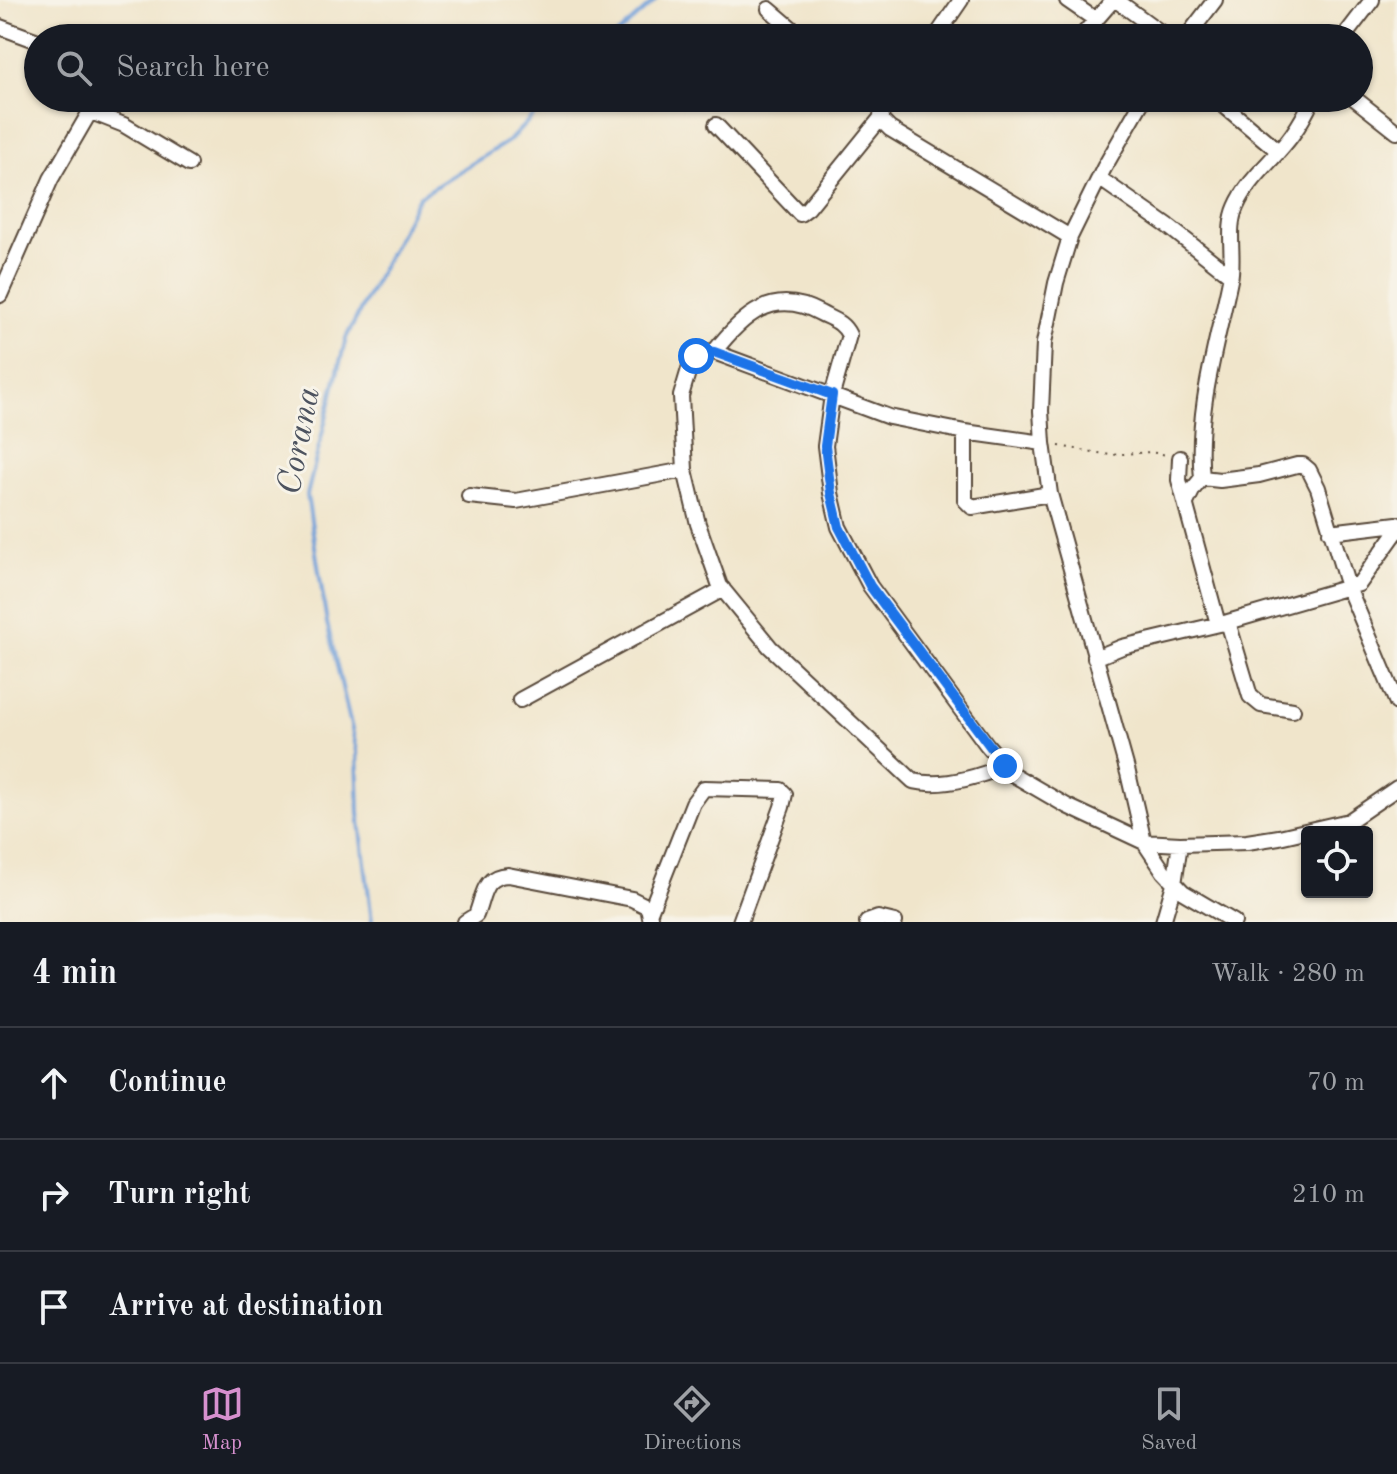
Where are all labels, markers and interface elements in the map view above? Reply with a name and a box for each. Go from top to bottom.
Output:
search box [24,24,1373,112]
icon: search [52,46,96,90]
text: Search here [116,53,270,83]
route start [678,338,714,374]
water label: Corana [273,384,327,498]
route end [987,748,1023,784]
map controls [1301,826,1373,898]
button: locate [1301,826,1373,898]
text: 4 min [32,957,117,991]
text: Walk · 280 m [1211,961,1365,987]
icon: ahead [32,1061,76,1105]
text: Continue [108,1068,227,1098]
text: 70 m [1307,1070,1365,1096]
icon: right [32,1173,76,1217]
text: Turn right [108,1180,250,1210]
text: 210 m [1292,1182,1365,1208]
icon: arrive [32,1285,76,1329]
text: Arrive at destination [108,1292,383,1322]
tab: Map [200,1382,244,1457]
tab: Directions [644,1382,741,1457]
tab: Saved [1141,1382,1197,1457]

